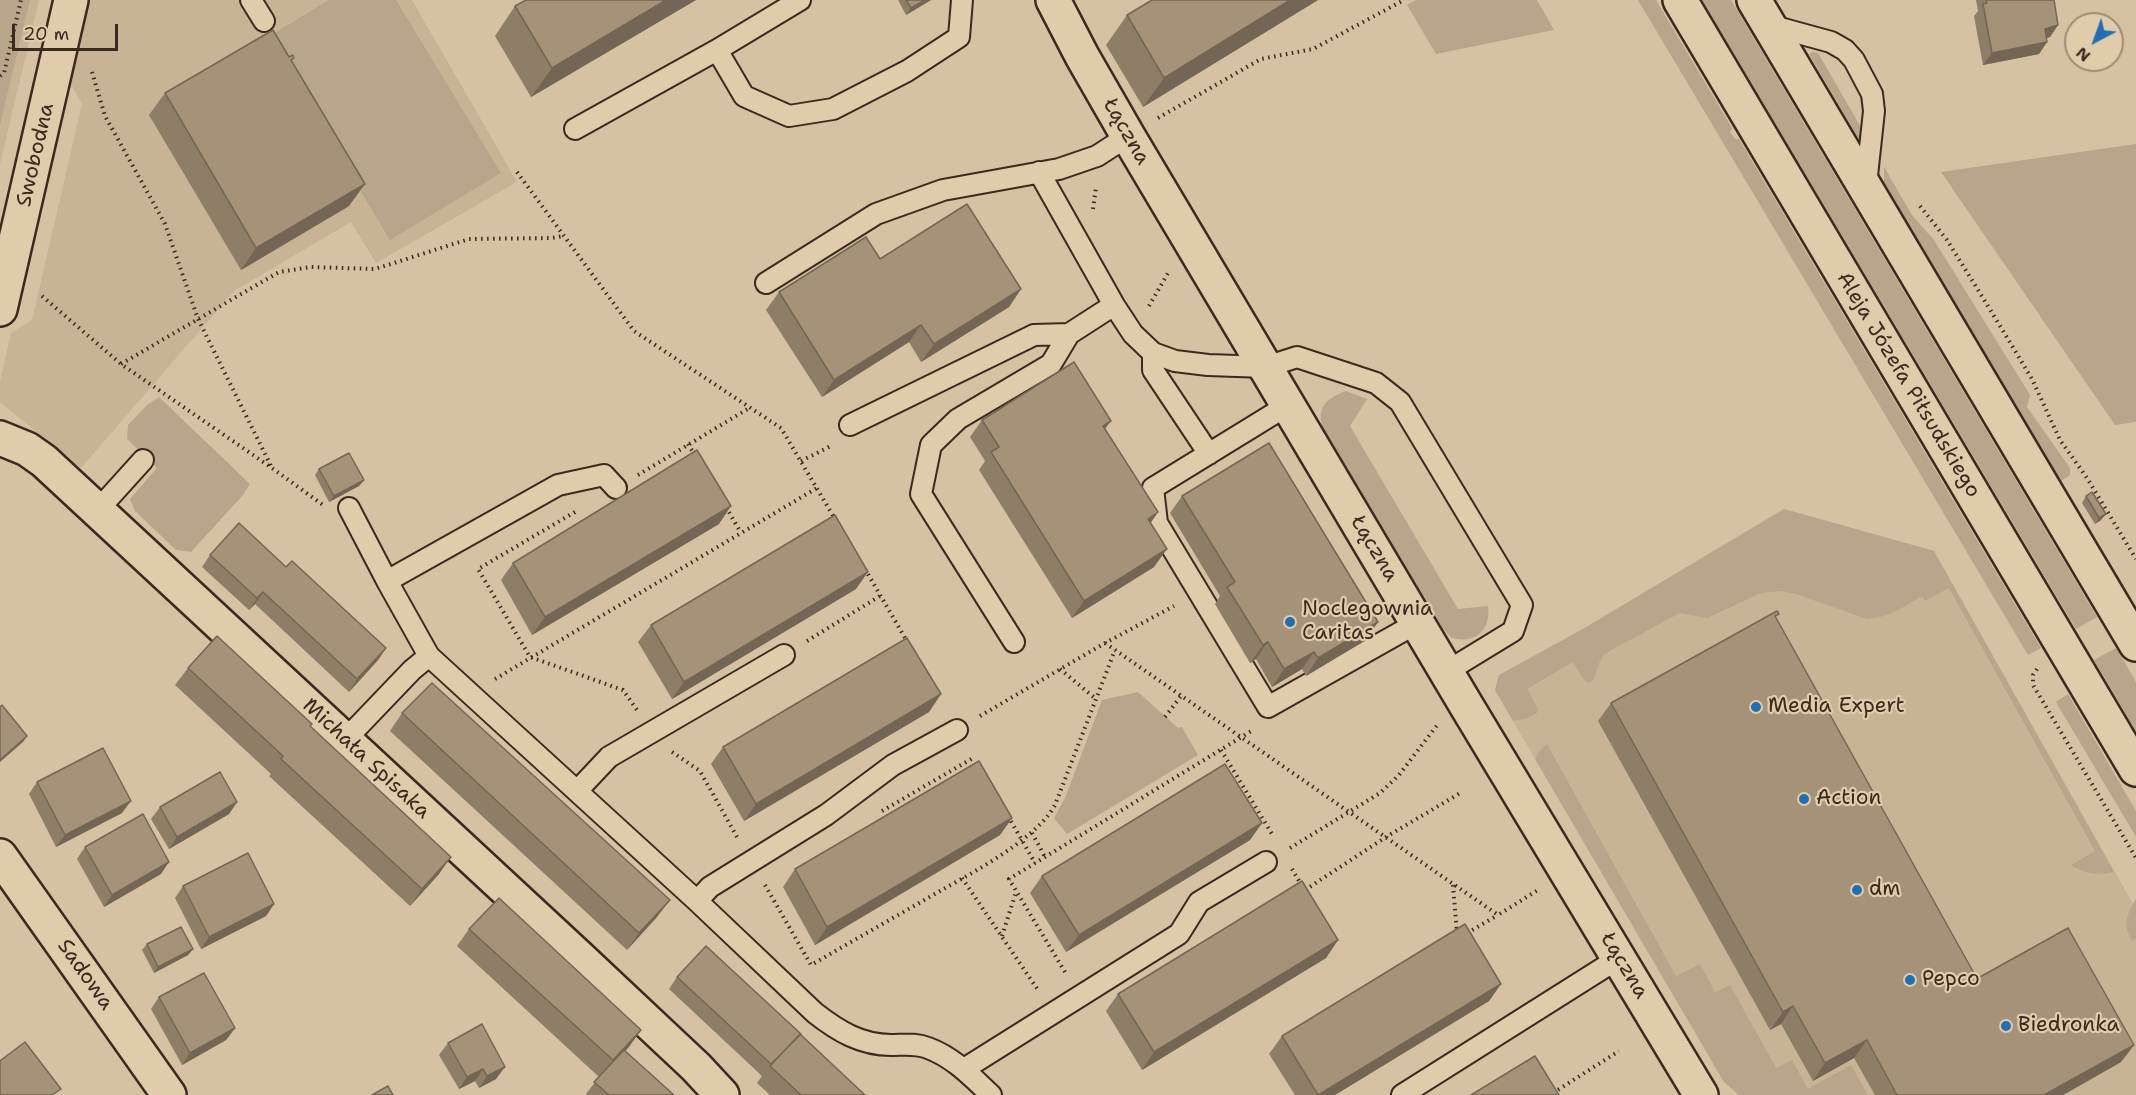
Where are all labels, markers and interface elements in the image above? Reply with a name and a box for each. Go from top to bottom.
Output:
scale bar [15,12,122,50]
north arrow [2064,12,2124,72]
text: 20 m [23,22,69,46]
text: N [2071,42,2095,67]
street label: Łączna [1097,94,1155,170]
street label: Swobodna [12,101,60,209]
street label: Aleja Józefa Piłsudskiego [1831,268,1985,502]
street label: Łączna [1345,511,1403,587]
place label: Noclegownia Caritas [1302,597,1433,647]
marker: Noclegownia Caritas [1283,615,1297,629]
street label: Michała Spisaka [297,693,435,825]
place label: Media Expert [1768,694,1905,720]
marker: Media Expert [1749,700,1763,714]
place label: Action [1816,786,1881,812]
marker: Action [1797,792,1811,806]
place label: dm [1869,877,1900,903]
marker: dm [1850,883,1864,897]
street label: Łączna [1595,928,1653,1004]
street label: Sadowa [52,935,118,1015]
place label: Pepco [1922,967,1980,993]
marker: Pepco [1903,973,1917,987]
place label: Biedronka [2018,1013,2120,1039]
marker: Biedronka [1999,1019,2013,1033]

